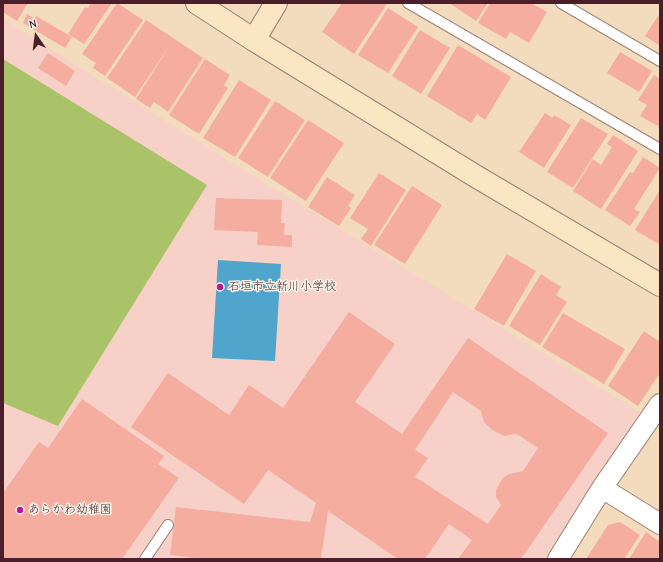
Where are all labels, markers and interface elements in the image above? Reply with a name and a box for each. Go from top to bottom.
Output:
north arrow [16,16,56,56]
text: N [28,17,38,31]
place label: 石垣市立新川小学校 [228,280,336,294]
marker: 石垣市立新川小学校 [215,282,225,292]
place label: あらかわ幼稚園 [28,503,112,517]
marker: あらかわ幼稚園 [15,505,25,515]

